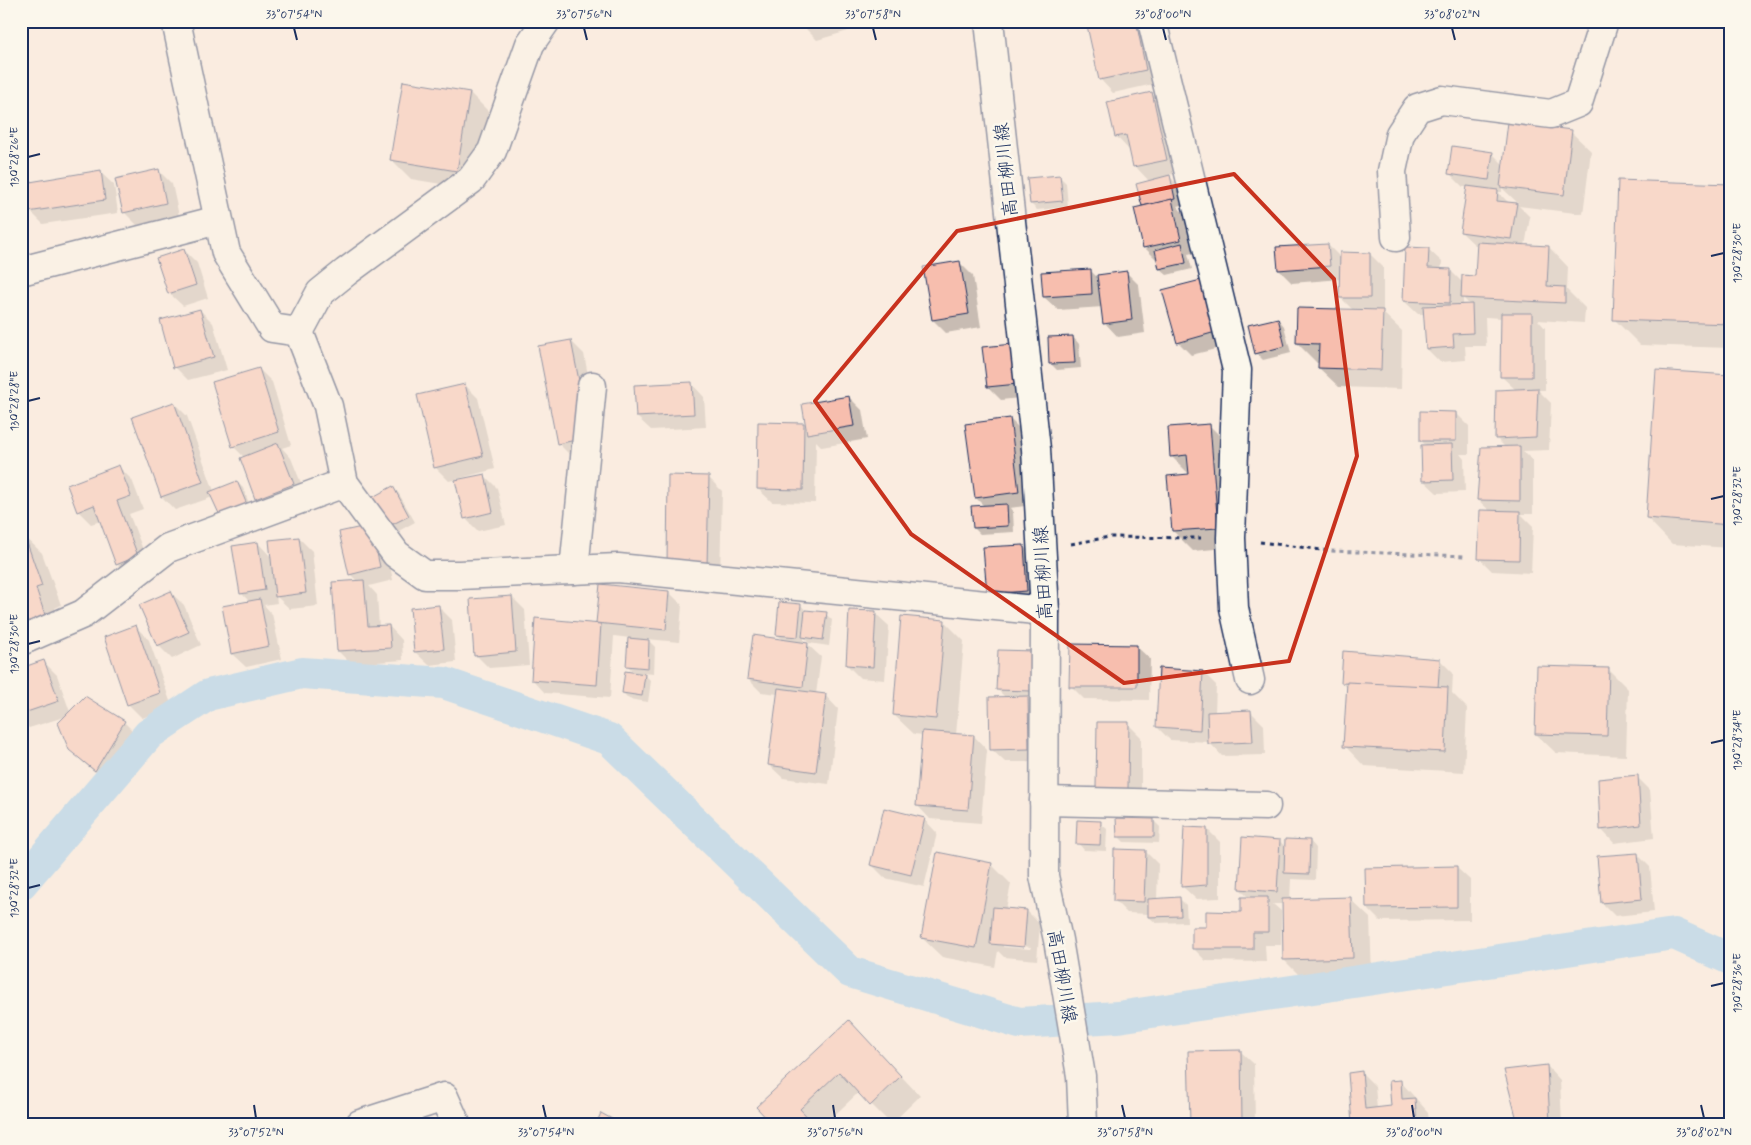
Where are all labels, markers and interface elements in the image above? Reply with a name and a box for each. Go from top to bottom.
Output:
text: 33°07'54"N [266,7,322,23]
text: 33°07'56"N [556,7,612,23]
text: 33°07'58"N [845,7,901,23]
text: 33°08'00"N [1135,7,1191,23]
text: 33°08'02"N [1424,7,1480,23]
street label: 高田柳川線 [989,121,1024,218]
text: 130°28'26"E [7,127,23,187]
text: 130°28'30"E [1730,223,1746,283]
text: 130°28'28"E [7,371,23,431]
text: 130°28'32"E [1730,466,1746,526]
street label: 高田柳川線 [1029,525,1058,621]
text: 130°28'30"E [7,614,23,674]
text: 130°28'34"E [1730,710,1746,770]
text: 130°28'32"E [7,858,23,918]
street label: 高田柳川線 [1041,927,1082,1025]
text: 130°28'36"E [1730,953,1746,1013]
text: 33°07'52"N [228,1125,284,1141]
text: 33°07'54"N [518,1125,574,1141]
text: 33°07'56"N [807,1125,863,1141]
text: 33°07'58"N [1097,1125,1153,1141]
text: 33°08'00"N [1386,1125,1442,1141]
text: 33°08'02"N [1676,1125,1732,1141]

